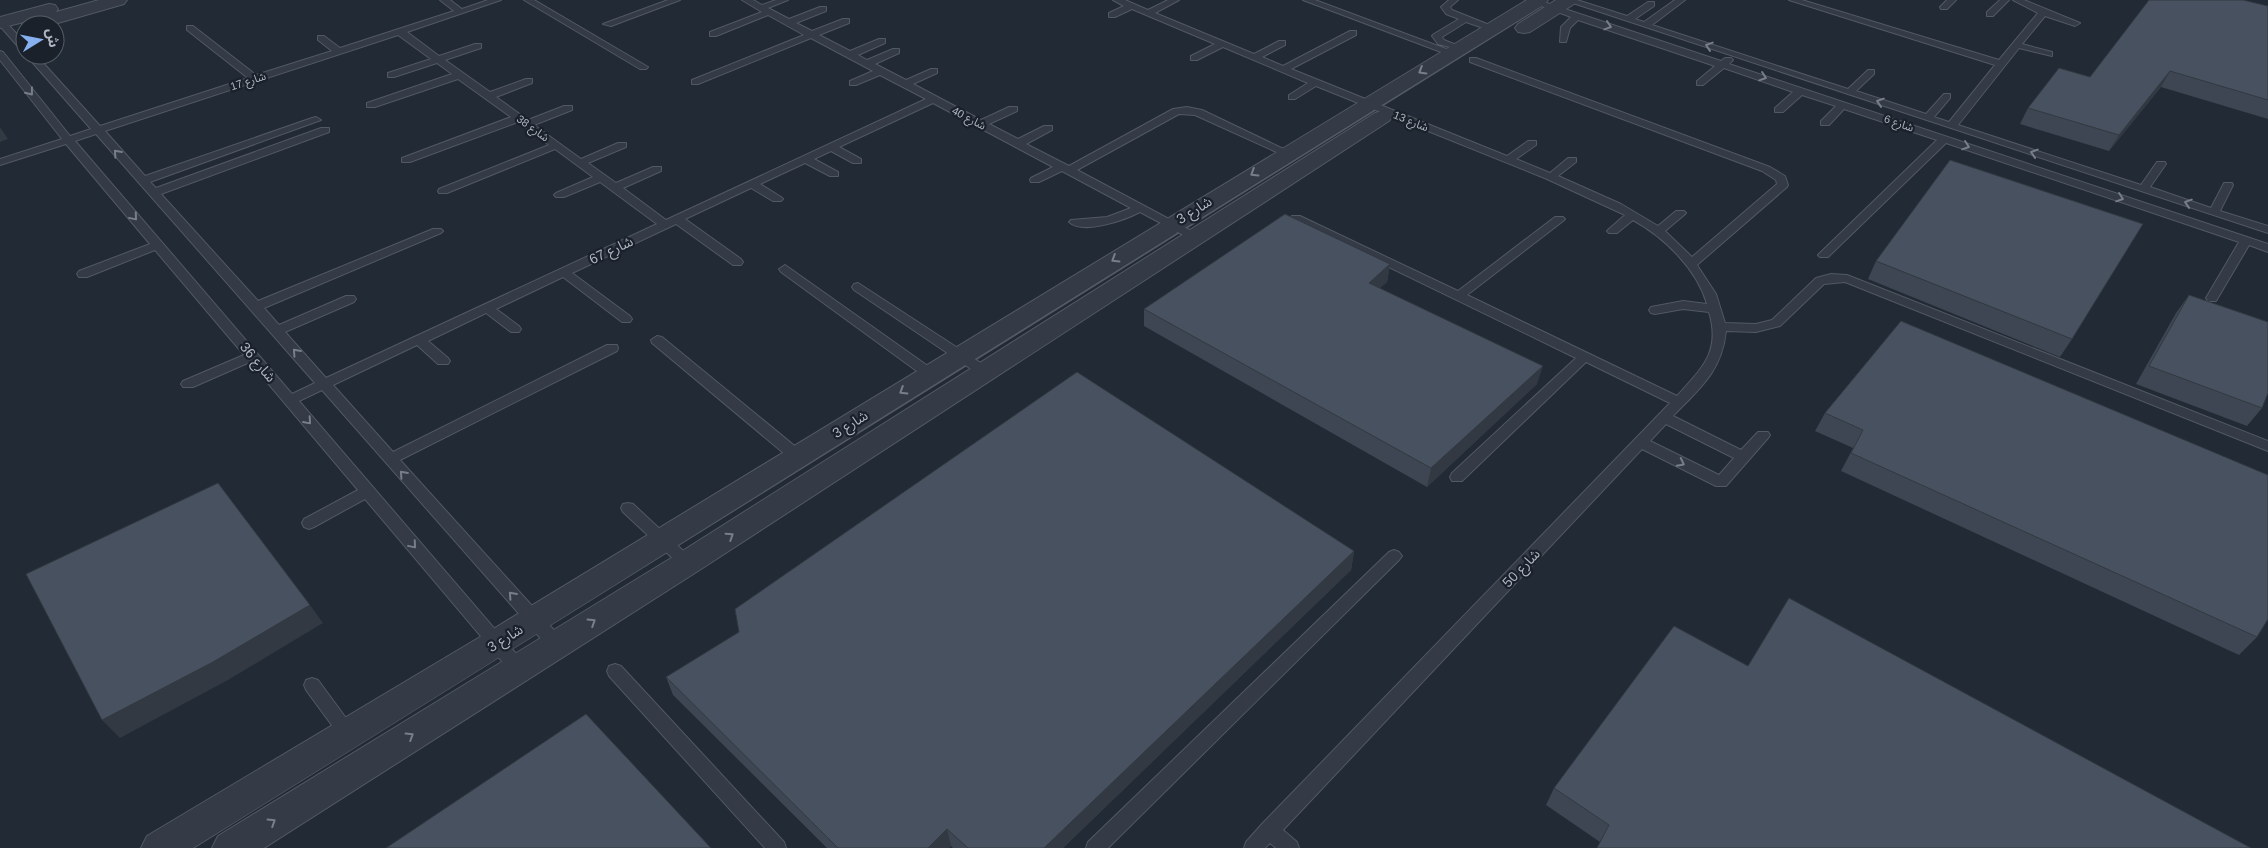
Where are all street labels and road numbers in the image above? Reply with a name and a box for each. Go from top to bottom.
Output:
street label: شارع 17 [229,70,268,94]
street label: شارع 40 [949,104,988,134]
street label: شارع 13 [1391,109,1431,135]
street label: شارع 38 [513,112,552,145]
street label: شارع 6 [1882,112,1916,136]
street label: شارع 3 [1173,193,1216,230]
street label: شارع 67 [586,233,637,270]
street label: شارع 36 [235,339,279,387]
street label: شارع 3 [829,407,872,444]
street label: شارع 50 [1499,546,1545,592]
street label: شارع 3 [484,621,527,658]

